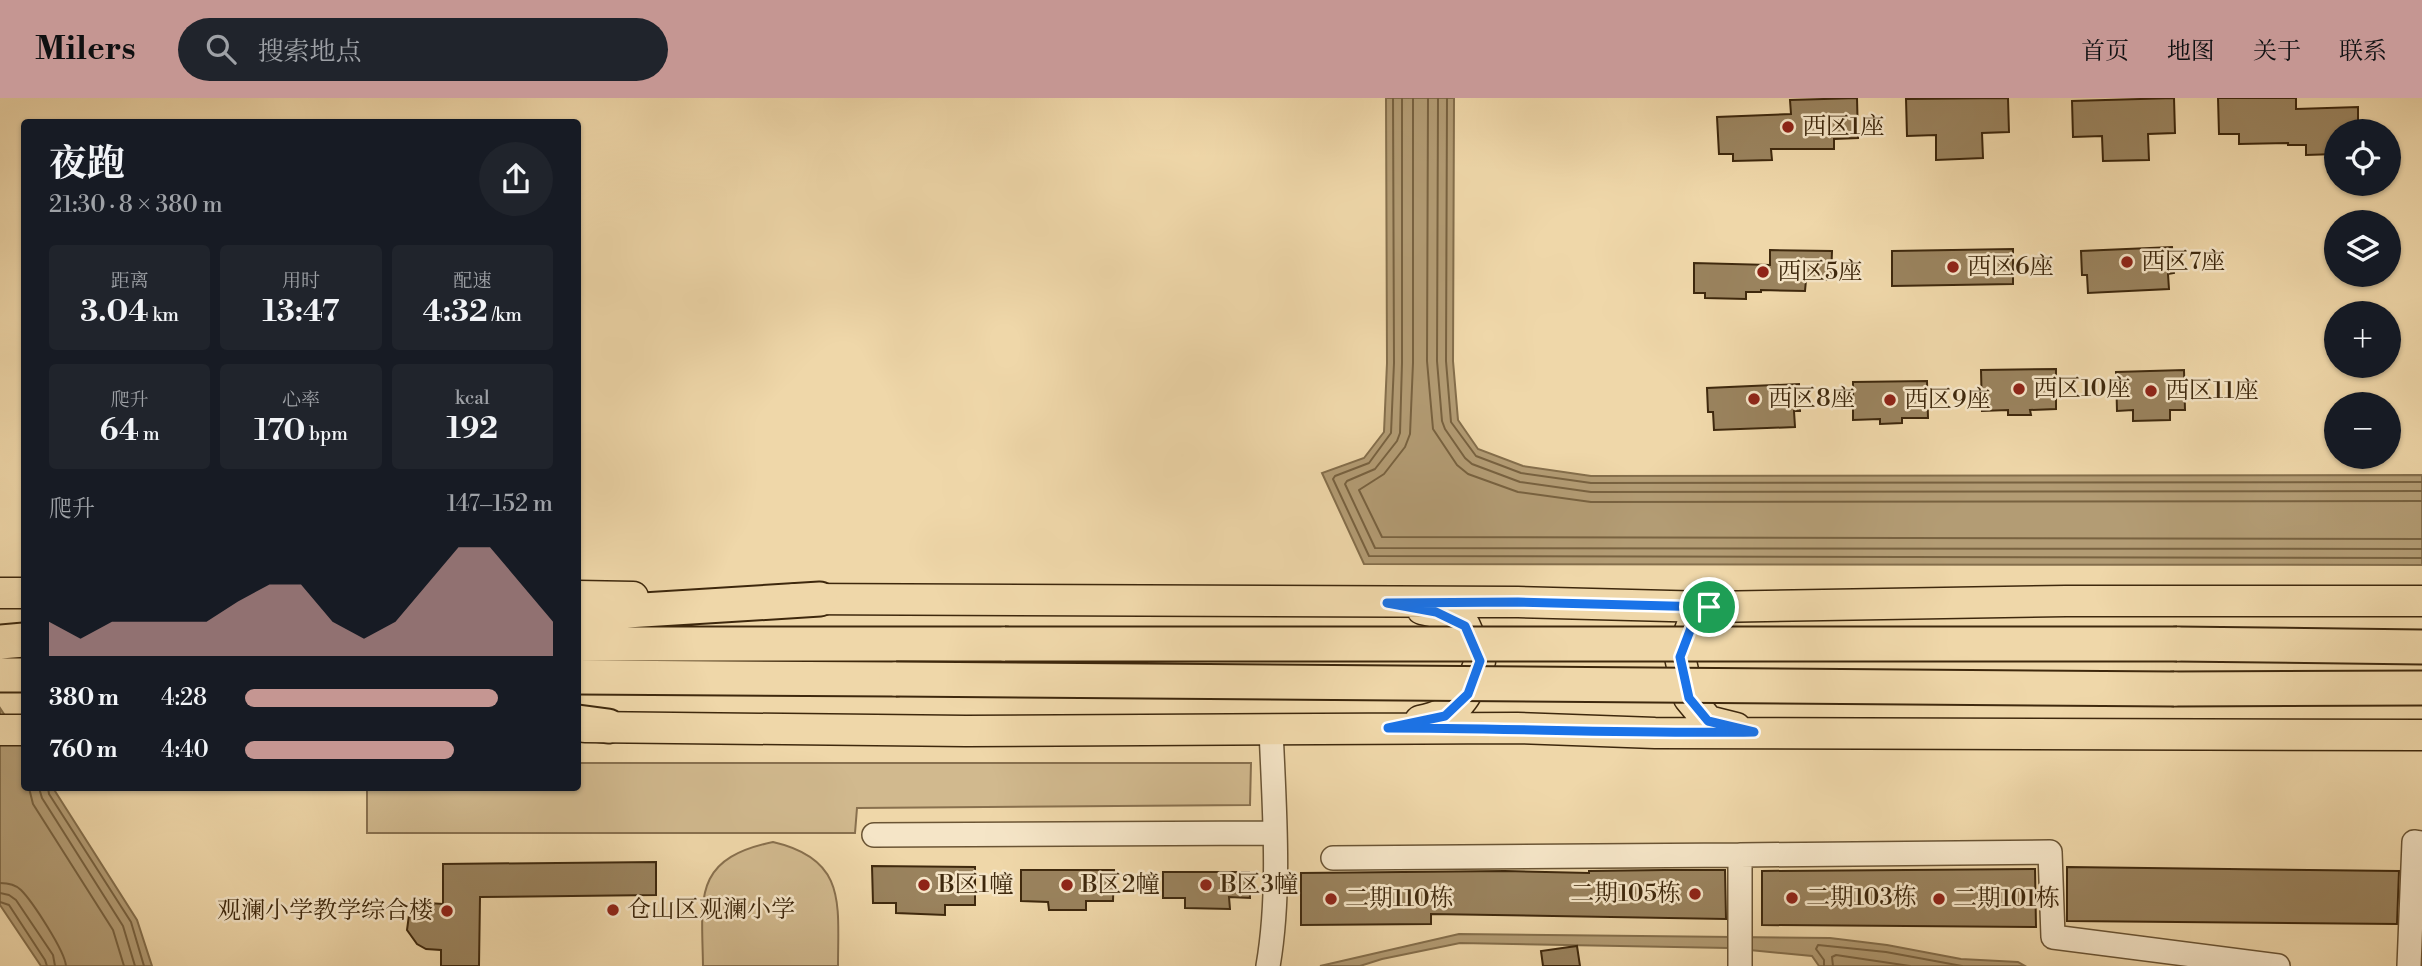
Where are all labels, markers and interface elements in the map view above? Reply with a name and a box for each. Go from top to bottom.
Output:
search box [178,18,668,81]
text: Milers [35,29,136,70]
icon: search [202,30,240,68]
text: 搜索地点 [258,36,362,68]
text: 首页 [2081,37,2129,67]
text: 地图 [2167,37,2215,67]
text: 关于 [2253,37,2301,67]
text: 联系 [2339,37,2387,67]
place label: 西区1座 [1802,112,1884,142]
marker: 西区1座 [1780,119,1796,135]
map controls [2324,119,2401,469]
button: locate [2324,119,2401,196]
text: 夜跑 [49,141,125,188]
button: share [479,142,553,216]
text: 21:30 · 8 × 380 m [49,191,223,219]
button: layers [2324,210,2401,287]
place label: 西区7座 [2141,247,2225,277]
place label: 西区6座 [1967,252,2054,282]
marker: 西区7座 [2119,254,2135,270]
place label: 西区5座 [1777,257,1862,287]
marker: 西区6座 [1945,259,1961,275]
marker: 西区5座 [1755,264,1771,280]
text: 距离 [111,269,149,293]
text: 用时 [282,269,320,293]
text: 配速 [453,269,491,293]
text: 3.04 [80,293,149,331]
text: 13:47 [262,293,340,331]
text: 4:32 [423,293,488,331]
button: + [2324,301,2401,378]
text: km [149,303,179,327]
text: /km [488,303,522,327]
place label: 西区10座 [2033,374,2131,404]
place label: 西区11座 [2165,376,2258,406]
marker: 西区10座 [2011,381,2027,397]
marker: 西区11座 [2143,383,2159,399]
place label: 西区8座 [1768,384,1855,414]
place label: 西区9座 [1904,385,1991,415]
text: kcal [455,386,490,410]
text: 爬升 [111,388,149,412]
text: 心率 [282,388,320,412]
marker: 西区8座 [1746,391,1762,407]
marker: 西区9座 [1882,392,1898,408]
button: − [2324,392,2401,469]
text: 192 [447,410,498,448]
text: 64 [100,412,139,450]
text: 170 [254,412,305,450]
text: m [139,422,160,446]
text: bpm [305,422,348,446]
text: 147–152 m [447,490,553,518]
text: 爬升 [49,495,95,523]
pin [1679,577,1739,637]
icon: arrive [1690,588,1728,626]
text: 380 m [49,684,119,712]
text: 4:28 [161,684,207,712]
text: 760 m [49,736,117,764]
text: 4:40 [161,736,209,764]
place label: B区1幢 [937,870,1013,900]
place label: B区2幢 [1080,870,1160,900]
place label: B区3幢 [1219,870,1298,900]
marker: B区1幢 [916,877,932,893]
marker: B区2幢 [1059,877,1075,893]
marker: B区3幢 [1198,877,1214,893]
place label: 二期105栋 [1570,879,1681,909]
place label: 二期103栋 [1806,883,1917,913]
place label: 二期110栋 [1345,884,1454,914]
place label: 二期101栋 [1953,884,2060,914]
marker: 二期105栋 [1687,886,1703,902]
marker: 二期103栋 [1784,890,1800,906]
marker: 二期110栋 [1323,891,1339,907]
marker: 二期101栋 [1931,891,1947,907]
place label: 仓山区观澜小学 [627,895,795,925]
place label: 观澜小学教学综合楼 [217,896,433,926]
marker: 仓山区观澜小学 [605,902,621,918]
marker: 观澜小学教学综合楼 [439,903,455,919]

